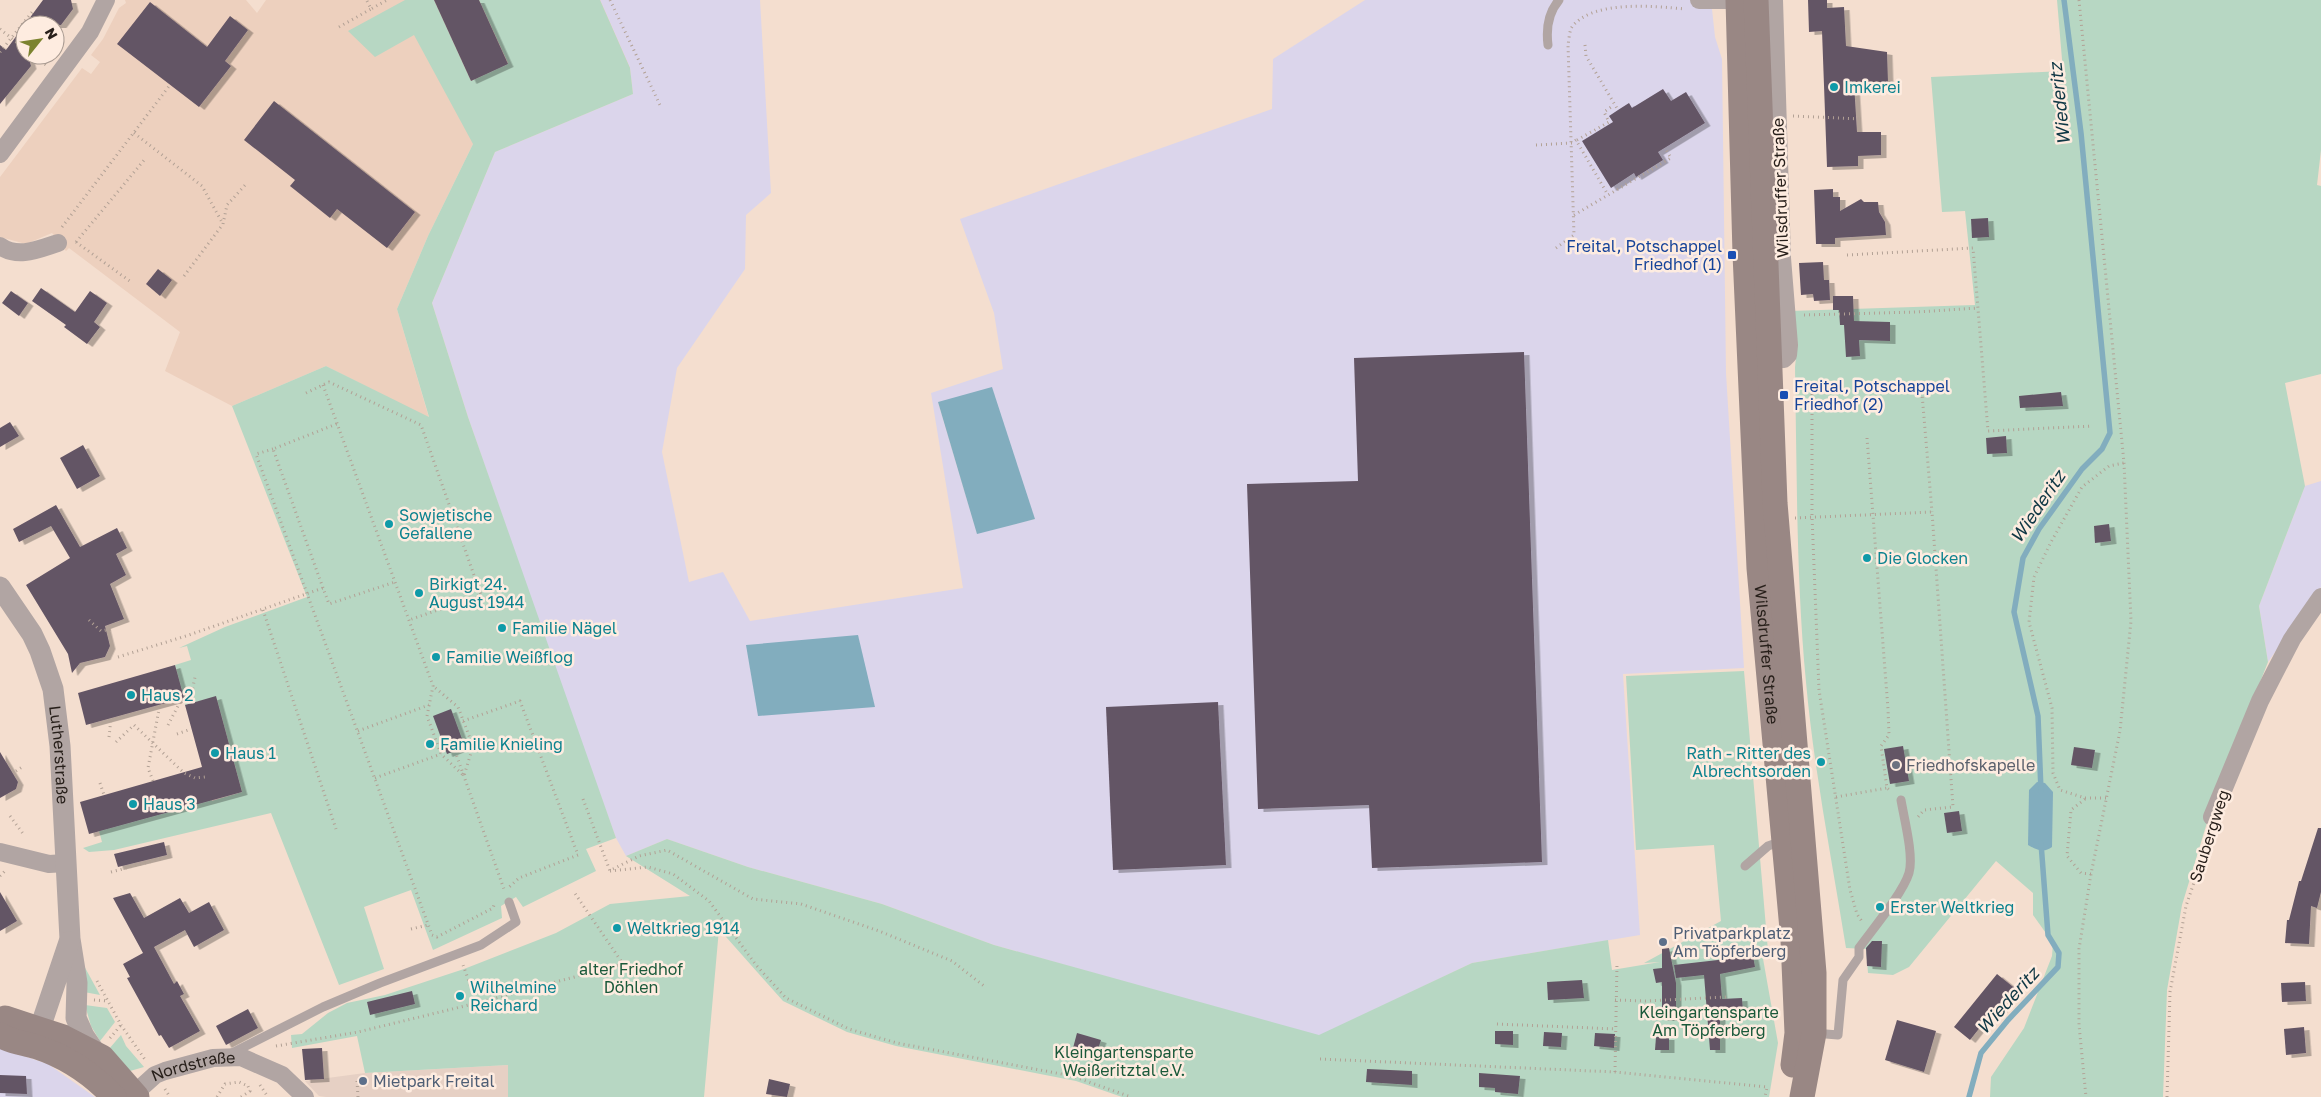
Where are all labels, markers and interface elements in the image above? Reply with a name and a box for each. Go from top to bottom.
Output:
north arrow [15,15,65,65]
text: N [42,24,62,42]
water label: Wiederitz [2044,60,2074,146]
place label: Imkerei [1844,77,1901,97]
marker: Imkerei [1828,81,1840,93]
street label: Wilsdruffer Straße [1768,118,1792,258]
place label: Freital, Potschappel Friedhof (1) [1566,236,1722,274]
marker: Freital, Potschappel Friedhof (1) [1726,249,1738,261]
place label: Freital, Potschappel Friedhof (2) [1794,376,1950,414]
marker: Freital, Potschappel Friedhof (2) [1778,389,1790,401]
water label: Wiederitz [2005,465,2070,547]
place label: Sowjetische Gefallene [399,505,492,543]
marker: Sowjetische Gefallene [383,518,395,530]
place label: Die Glocken [1877,548,1968,568]
marker: Die Glocken [1861,552,1873,564]
place label: Birkigt 24. August 1944 [429,574,524,612]
street label: Wilsdruffer Straße [1751,583,1783,725]
marker: Birkigt 24. August 1944 [413,587,425,599]
place label: Familie Nägel [512,618,617,638]
marker: Familie Nägel [496,622,508,634]
place label: Familie Weißflog [446,647,573,667]
marker: Familie Weißflog [430,651,442,663]
place label: Haus 2 [141,685,194,705]
marker: Haus 2 [125,689,137,701]
street label: Lutherstraße [45,704,73,805]
place label: Familie Knieling [440,734,563,754]
marker: Familie Knieling [424,738,436,750]
place label: Haus 1 [225,743,276,763]
place label: Rath - Ritter des Albrechtsorden [1686,743,1811,781]
marker: Haus 1 [209,747,221,759]
place label: Friedhofskapelle [1906,755,2035,775]
marker: Rath - Ritter des Albrechtsorden [1815,756,1827,768]
marker: Friedhofskapelle [1890,759,1902,771]
street label: Saubergweg [2185,787,2233,885]
place label: Haus 3 [143,794,196,814]
marker: Haus 3 [127,798,139,810]
place label: Erster Weltkrieg [1890,897,2014,917]
marker: Erster Weltkrieg [1874,901,1886,913]
place label: Weltkrieg 1914 [627,918,740,938]
marker: Weltkrieg 1914 [611,922,623,934]
place label: Privatparkplatz Am Töpferberg [1673,923,1791,961]
marker: Privatparkplatz Am Töpferberg [1657,936,1669,948]
park label: alter Friedhof Döhlen [579,959,683,997]
water label: Wiederitz [1971,961,2044,1038]
place label: Wilhelmine Reichard [470,977,557,1015]
marker: Wilhelmine Reichard [454,990,466,1002]
park label: Kleingartensparte Am Töpferberg [1639,1002,1779,1040]
park label: Kleingartensparte Weißeritztal e.V. [1054,1042,1194,1080]
street label: Nordstraße [148,1047,236,1086]
place label: Mietpark Freital [373,1071,495,1091]
marker: Mietpark Freital [357,1075,369,1087]

